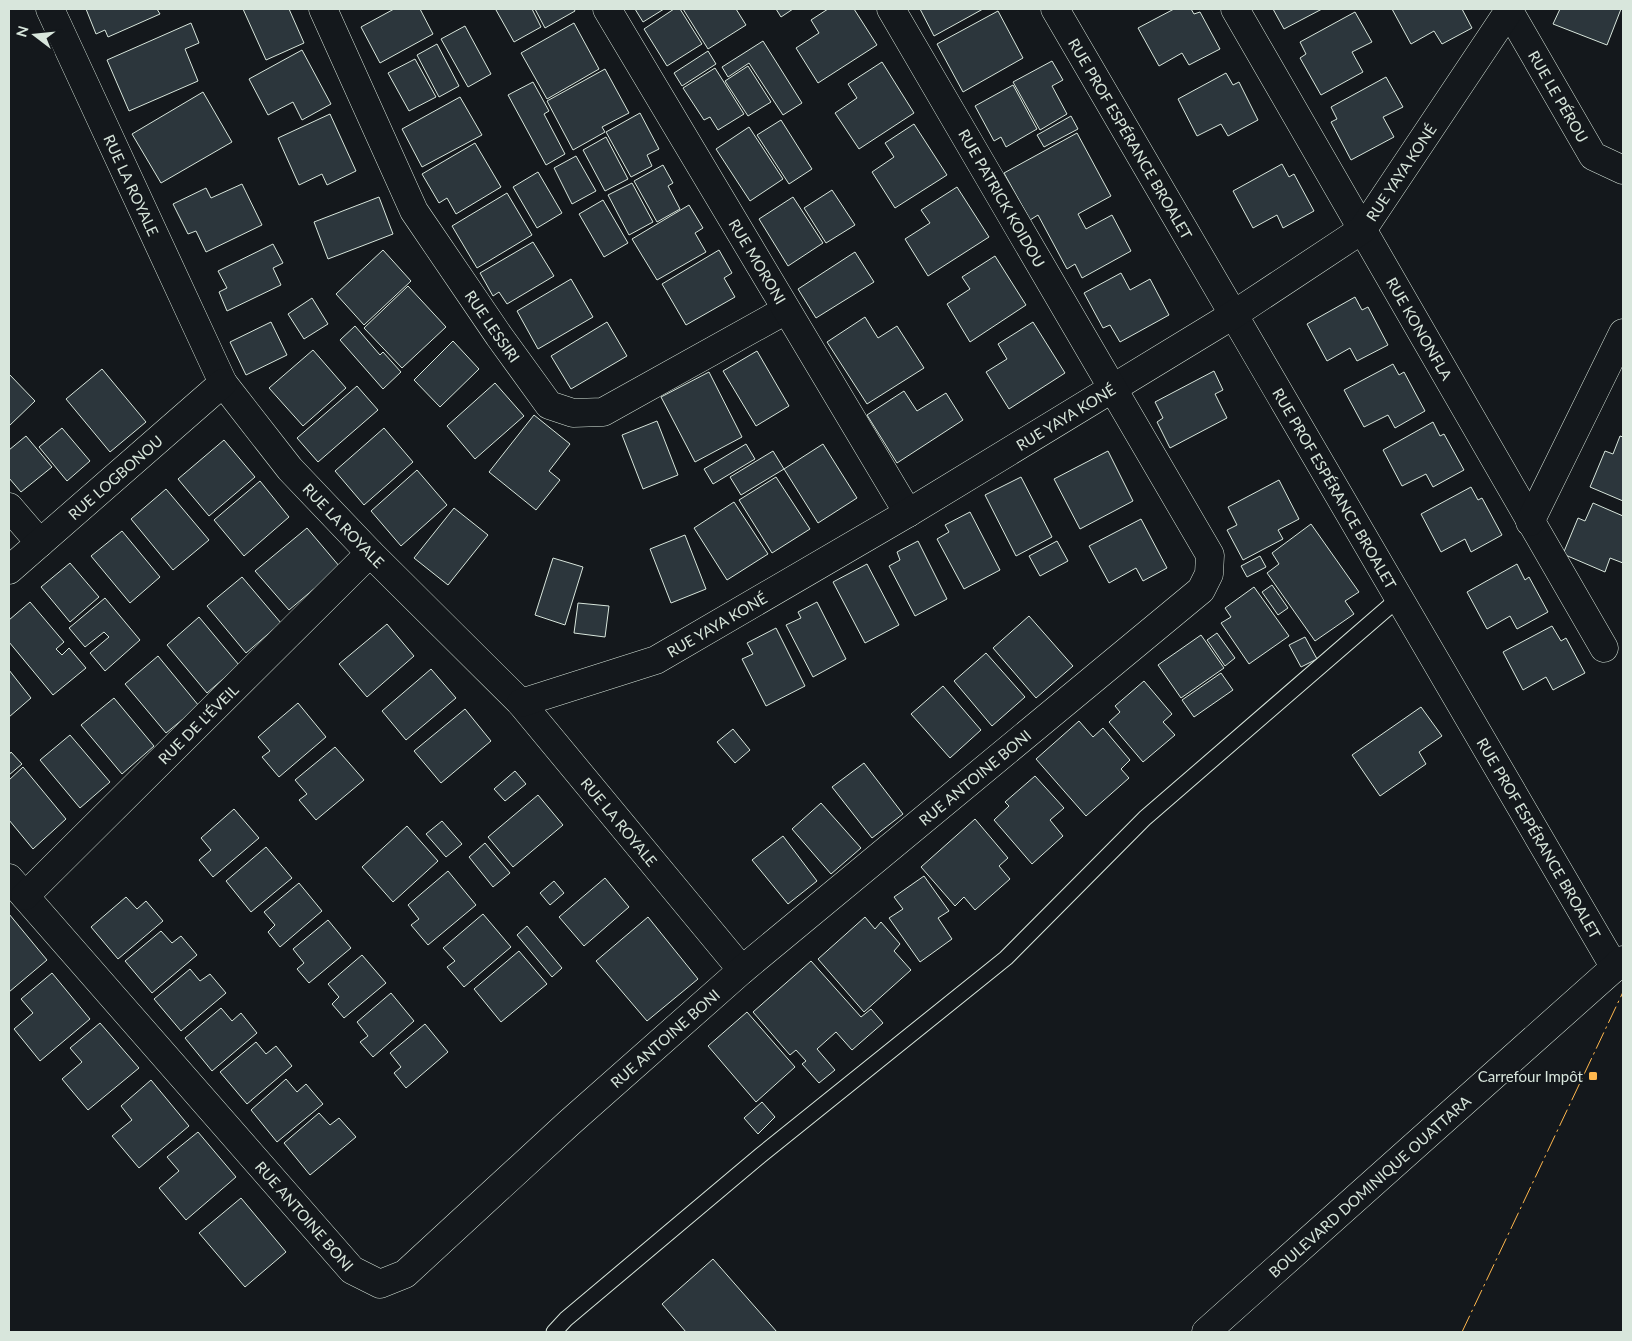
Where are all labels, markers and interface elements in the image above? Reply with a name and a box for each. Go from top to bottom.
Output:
north arrow [10,10,60,60]
text: N [12,24,32,39]
street label: RUE PROF ESPÉRANCE BROALET [1065,35,1196,242]
street label: RUE LE PÉROU [1525,47,1592,146]
street label: RUE YAYA KONÉ [1362,120,1440,224]
street label: RUE PATRICK KOIDOU [955,126,1049,270]
street label: RUE LA ROYALE [100,132,163,239]
street label: RUE MORONI [725,216,790,307]
street label: RUE KONONFLA [1383,274,1457,384]
street label: RUE LESSIRI [462,287,524,366]
street label: RUE YAYA KONÉ [1013,380,1119,454]
street label: RUE PROF ESPÉRANCE BROALET [1269,385,1401,592]
street label: RUE LOGBONOU [64,431,166,523]
street label: RUE LA ROYALE [299,479,388,571]
street label: RUE YAYA KONÉ [663,588,770,661]
street label: RUE DE L'ÉVEIL [154,680,242,768]
street label: RUE ANTOINE BONI [915,726,1034,829]
street label: RUE PROF ESPÉRANCE BROALET [1473,734,1605,942]
street label: RUE LA ROYALE [577,774,661,870]
street label: RUE ANTOINE BONI [606,985,723,1091]
place label: Carrefour Impôt [1478,1067,1584,1085]
marker: Carrefour Impôt [1587,1070,1599,1082]
street label: BOULEVARD DOMINIQUE OUATTARA [1265,1091,1475,1281]
street label: RUE ANTOINE BONI [252,1157,358,1275]

